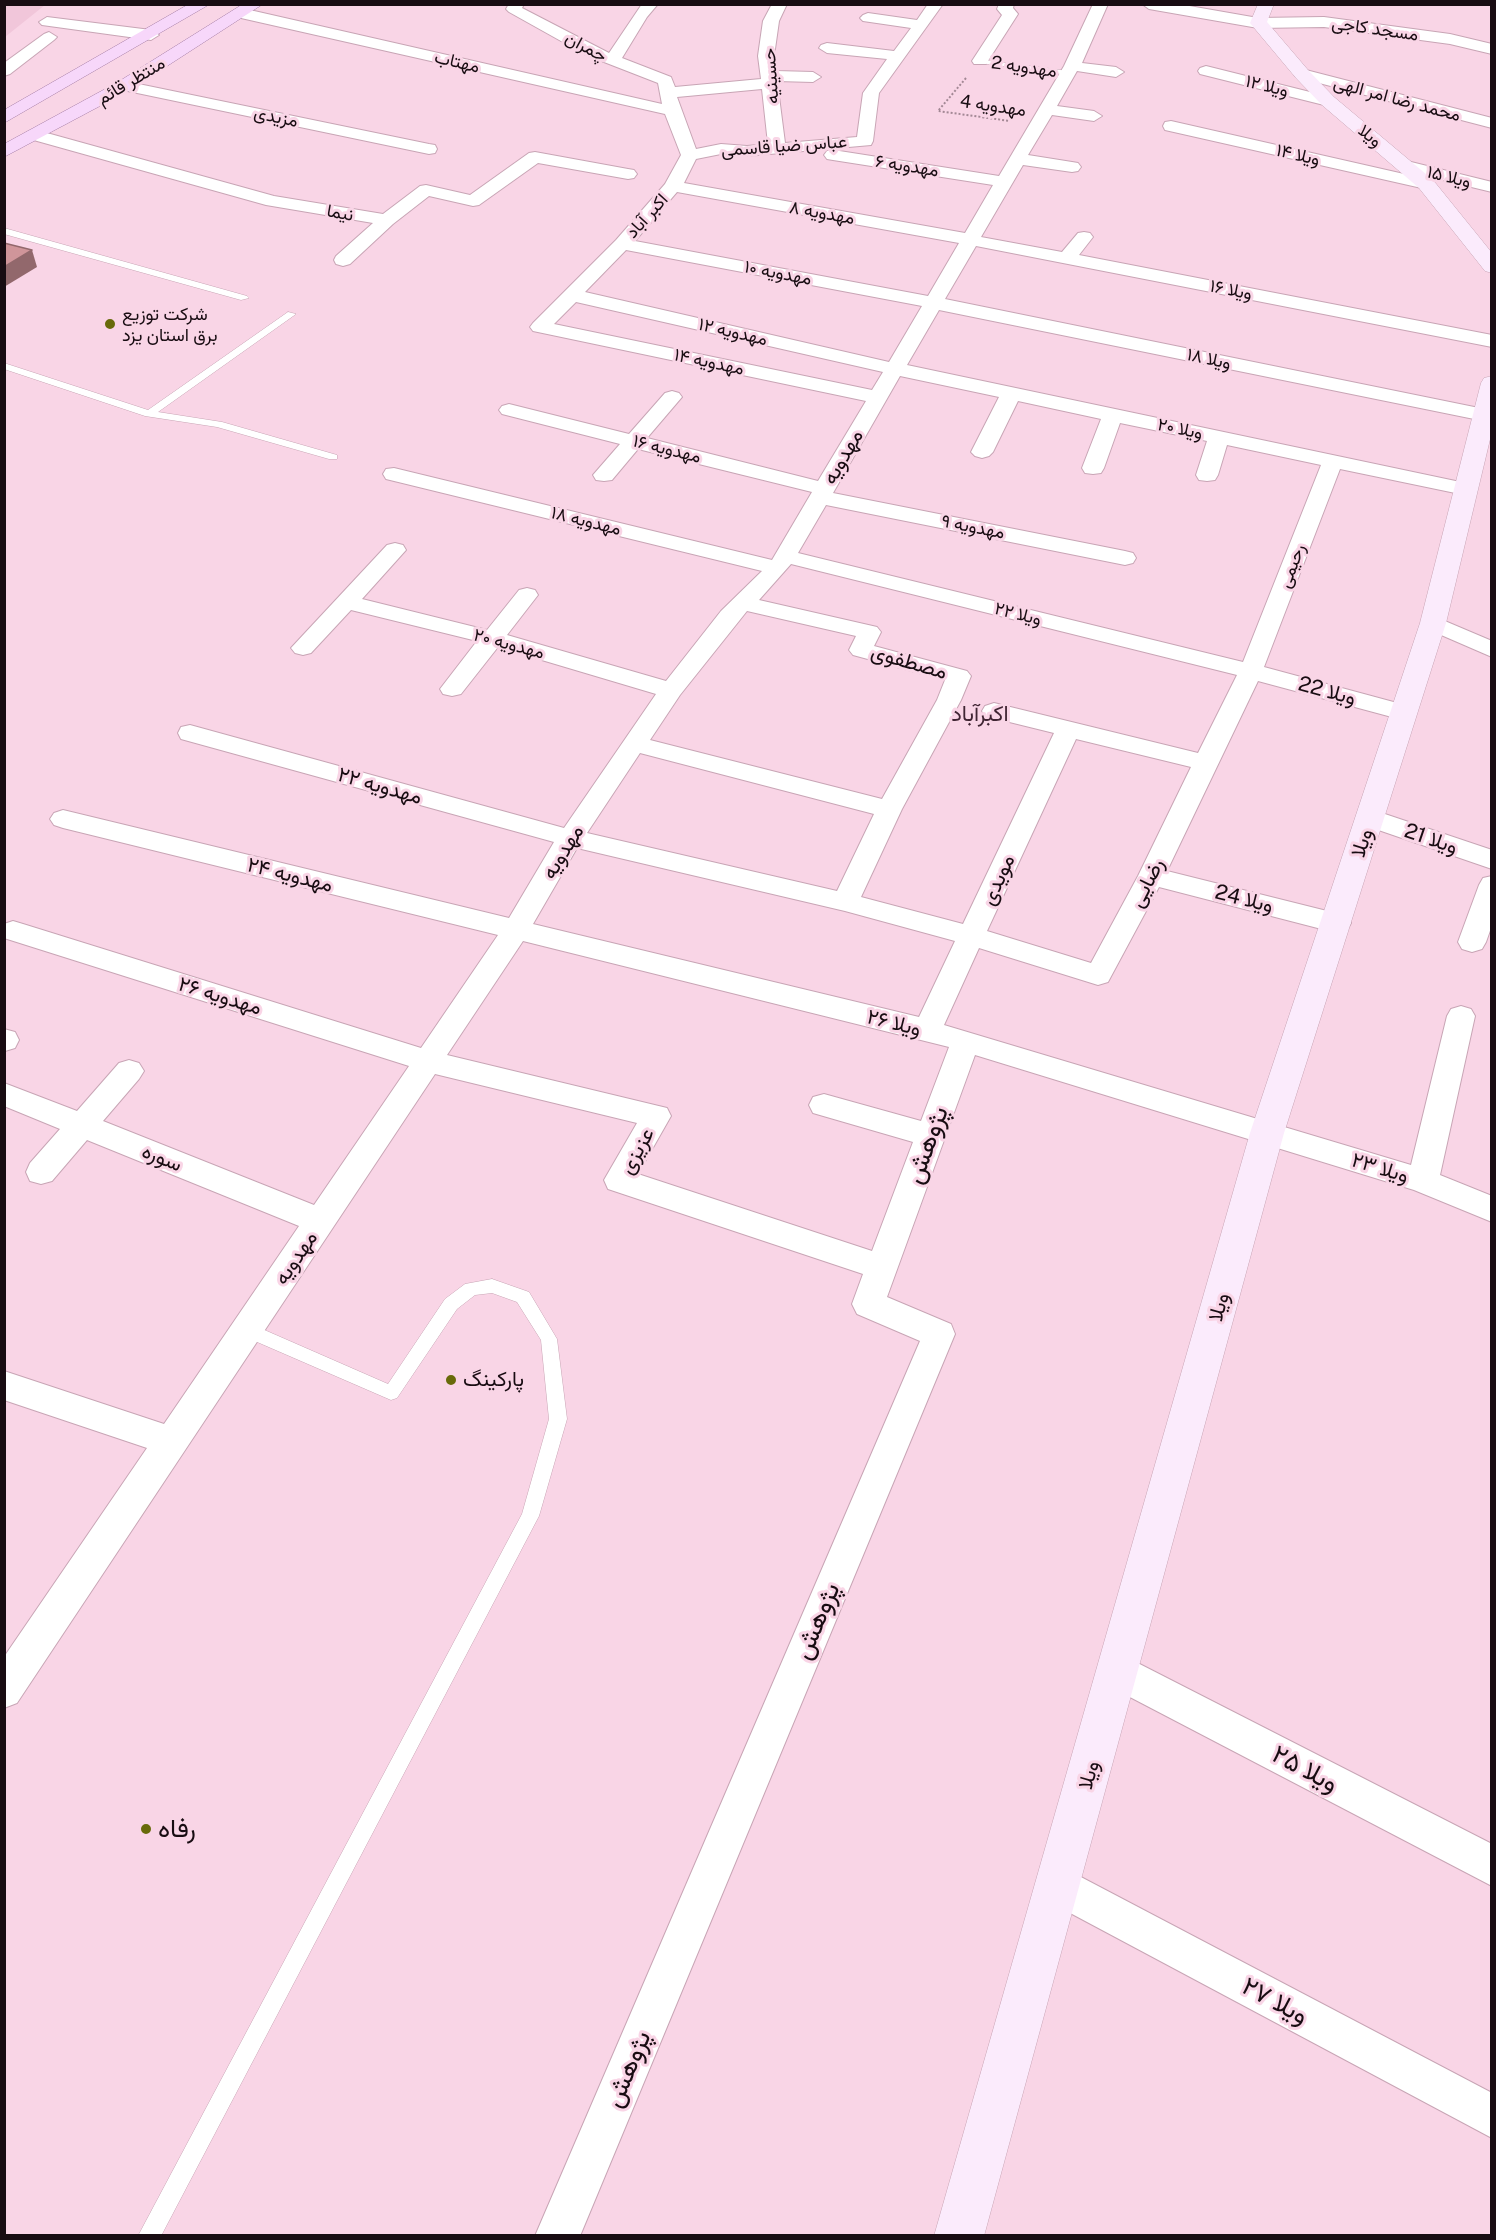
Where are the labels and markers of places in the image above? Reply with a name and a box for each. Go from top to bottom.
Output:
place label: شرکت توزیع برق استان یزد [122,303,217,346]
marker: شرکت توزیع برق استان یزد [103,317,117,331]
place label: پارکینگ [463,1367,524,1393]
marker: پارکینگ [444,1373,458,1387]
place label: رفاه [158,1813,196,1845]
marker: رفاه [139,1822,153,1836]

